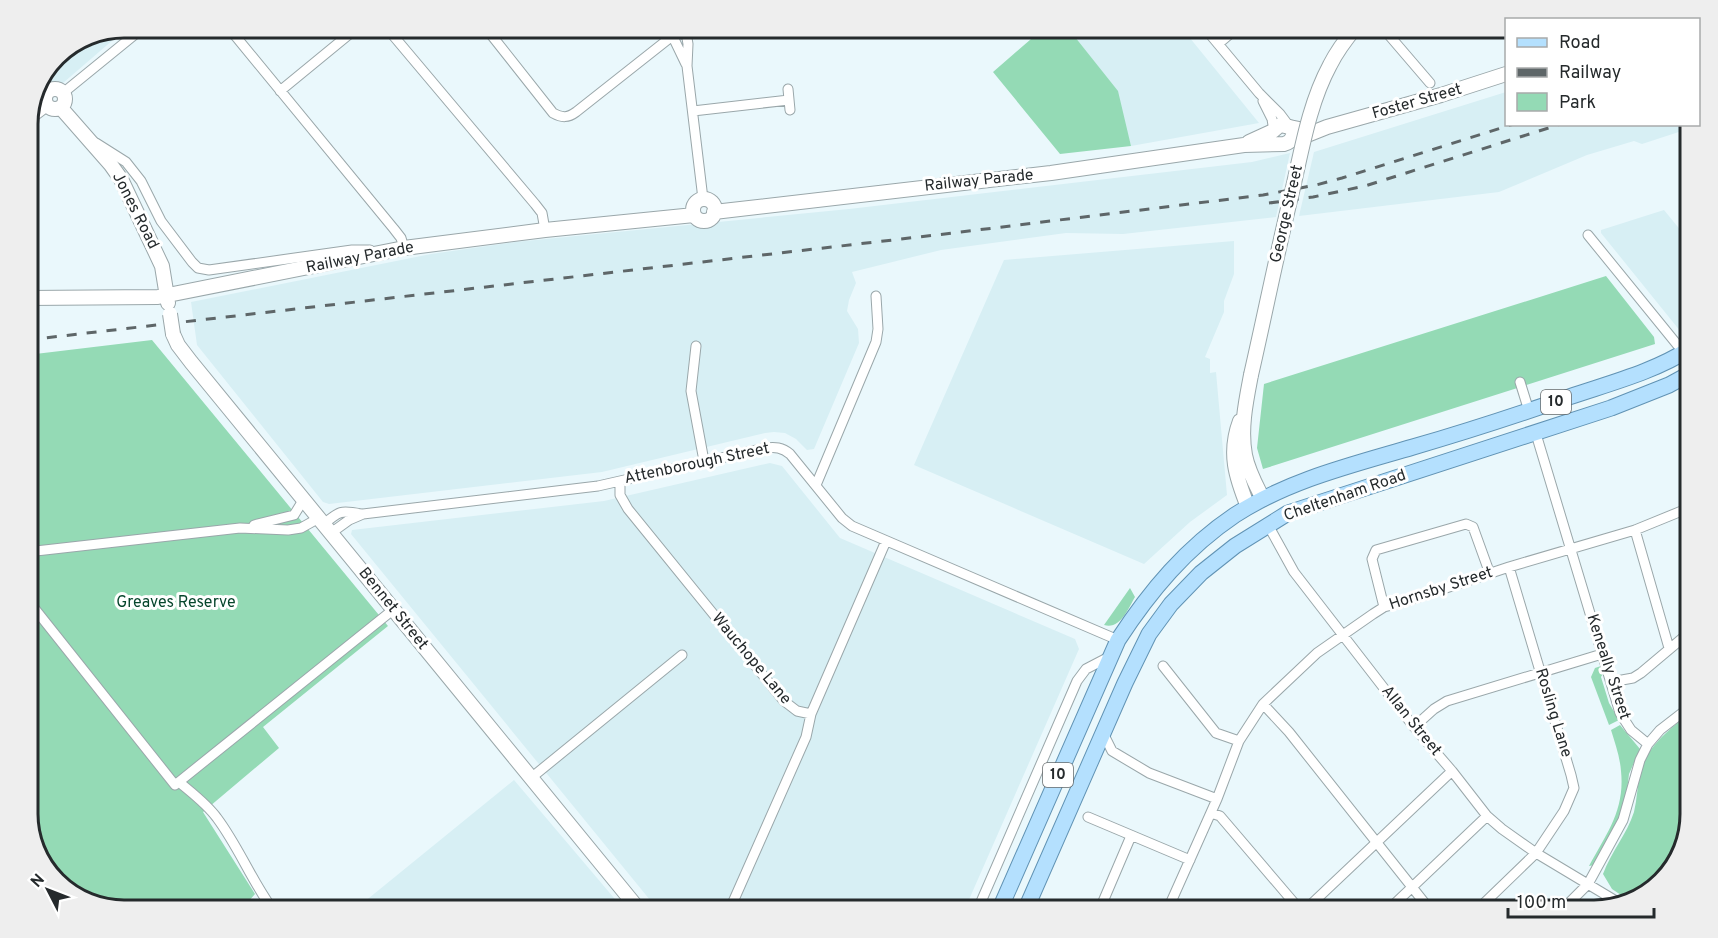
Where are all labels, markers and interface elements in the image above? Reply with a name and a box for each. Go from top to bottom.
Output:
legend [1505,18,1700,126]
text: Road [1559,32,1601,55]
text: Railway [1559,62,1621,85]
street label: Foster Street [1370,80,1464,124]
text: Park [1559,92,1596,115]
street label: George Street [1266,163,1308,265]
street label: Railway Parade [923,165,1035,197]
street label: Jones Road [107,169,163,253]
street label: Railway Parade [304,238,416,278]
road number: 10 [1541,390,1571,414]
street label: Attenborough Street [623,439,771,489]
street label: Cheltenham Road [1281,466,1409,526]
street label: Hornsby Street [1387,563,1495,615]
street label: Bennet Street [354,564,432,654]
park label: Greaves Reserve [116,593,236,613]
street label: Wauchope Lane [707,609,795,709]
street label: Keneally Street [1582,612,1634,722]
street label: Rosling Lane [1530,666,1576,760]
street label: Allan Street [1377,682,1445,760]
road number: 10 [1043,763,1073,787]
north arrow [18,860,78,920]
text: N [27,870,50,892]
scale bar [1508,881,1654,919]
text: 100 m [1517,892,1566,915]

